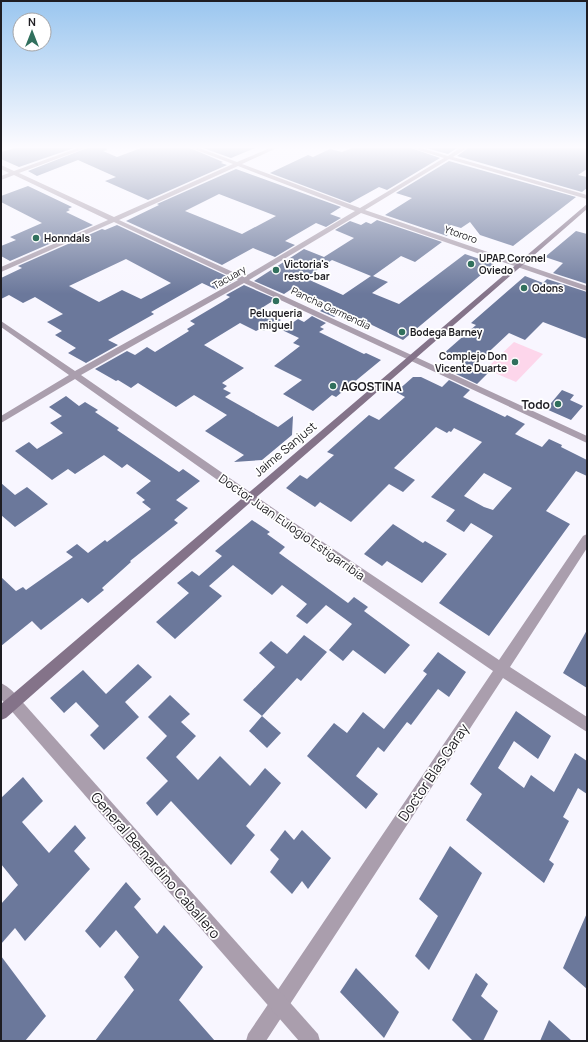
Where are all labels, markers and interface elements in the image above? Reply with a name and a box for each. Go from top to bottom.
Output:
north arrow [12,12,52,52]
text: N [28,14,36,29]
street label: Ytororo [443,222,479,246]
place label: Honndals [44,231,91,245]
marker: Honndals [31,233,41,243]
place label: UPAP Coronel Oviedo [479,251,546,277]
place label: Victoria's resto-bar [284,257,330,283]
marker: UPAP Coronel Oviedo [466,259,476,269]
street label: Tacuary [210,261,249,292]
marker: Victoria's resto-bar [271,265,281,275]
place label: Odons [532,281,564,295]
street label: Pancha Garmendia [289,283,373,333]
marker: Odons [519,283,529,293]
marker: Peluqueria miguel [271,296,281,306]
place label: Peluqueria miguel [250,306,302,332]
place label: Bodega Barney [410,325,483,339]
marker: Bodega Barney [397,327,407,337]
place label: Complejo Don Vicente Duarte [435,349,507,375]
marker: Complejo Don Vicente Duarte [510,357,520,367]
place label: AGOSTINA [341,378,402,395]
marker: AGOSTINA [328,381,338,391]
place label: Todo [521,396,550,413]
marker: Todo [553,399,563,409]
street label: Jaime Sanjust [250,418,320,480]
street label: Doctor Juan Eulogio Estigarribia [215,470,369,584]
street label: Doctor Blas Garay [393,719,473,824]
street label: General Bernardino Caballero [87,788,225,942]

